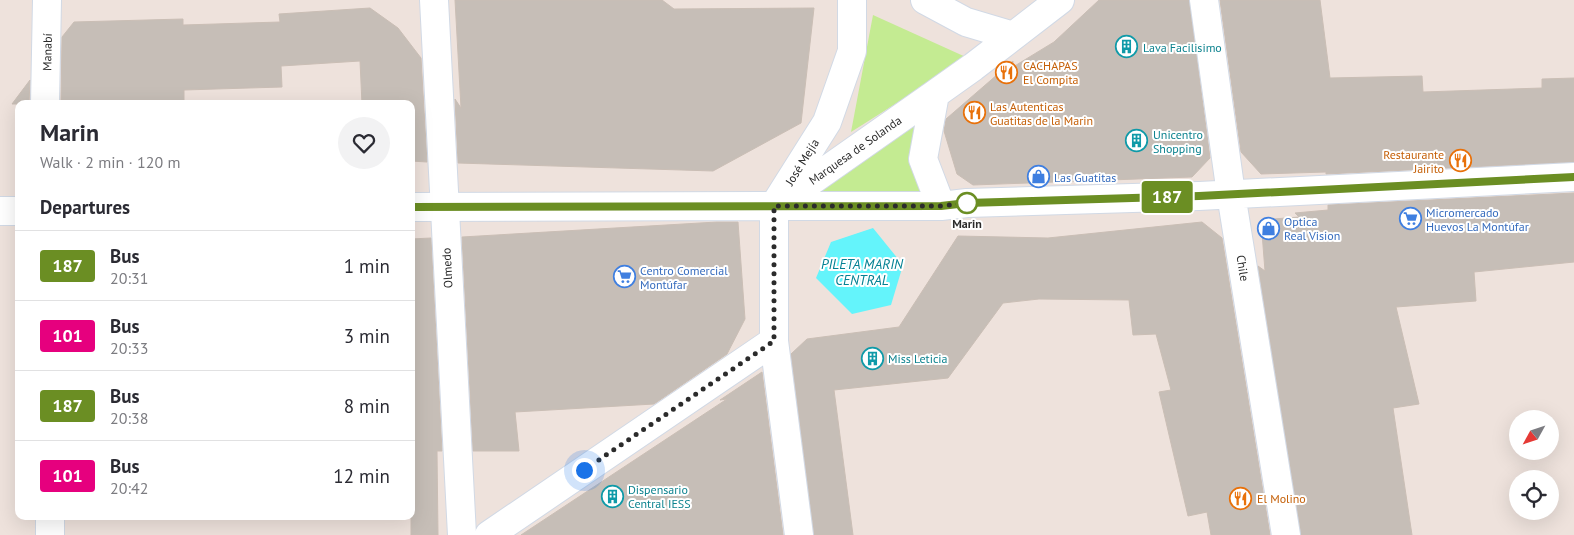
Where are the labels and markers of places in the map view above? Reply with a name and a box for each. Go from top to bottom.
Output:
building icon: Lava Facilisimo [1115,35,1139,59]
place label: Lava Facilisimo [1143,40,1222,55]
place label: CACHAPAS El Compita [1023,58,1079,87]
restaurant icon: CACHAPAS El Compita [995,60,1019,84]
place label: Las Autenticas Guatitas de la Marin [990,99,1093,128]
restaurant icon: Las Autenticas Guatitas de la Marin [962,101,986,125]
place label: Unicentro Shopping [1153,127,1203,156]
building icon: Unicentro Shopping [1125,129,1149,153]
place label: Restaurante Jairito [1383,147,1444,176]
restaurant icon: Restaurante Jairito [1448,149,1472,173]
shop icon: Las Guatitas [1026,165,1050,189]
place label: Las Guatitas [1054,170,1116,185]
marker: Marin [956,192,978,214]
place label: Micromercado Huevos La Montúfar [1426,205,1529,234]
supermarket icon: Micromercado Huevos La Montúfar [1398,207,1422,231]
place label: Optica Real Vision [1284,214,1340,243]
place label: Marin [952,216,982,231]
shop icon: Optica Real Vision [1256,216,1280,240]
place label: Centro Comercial Montúfar [640,263,728,292]
supermarket icon: Centro Comercial Montúfar [612,265,636,289]
building icon: Miss Leticia [860,346,884,370]
place label: Miss Leticia [888,351,948,366]
place label: Dispensario Central IESS [628,482,691,511]
building icon: Dispensario Central IESS [600,484,624,508]
restaurant icon: El Molino [1229,486,1253,510]
place label: El Molino [1257,491,1306,506]

